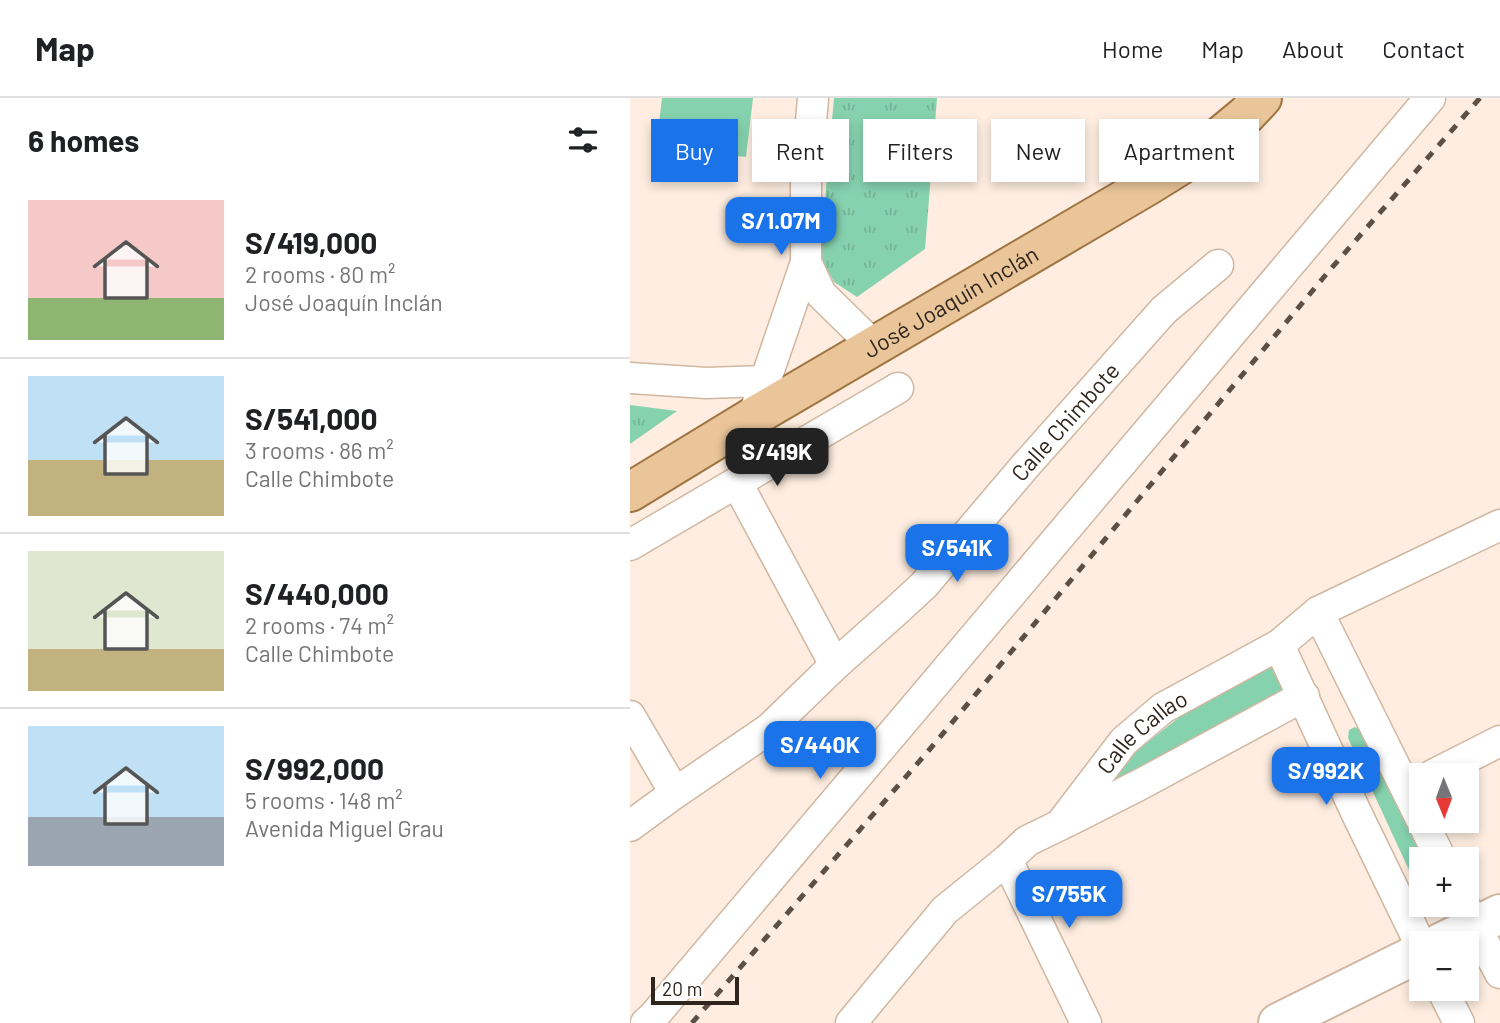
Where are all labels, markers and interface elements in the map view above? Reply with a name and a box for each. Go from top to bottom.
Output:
text: Map [35,28,95,68]
text: Home [1102,34,1163,63]
text: Map [1201,34,1244,63]
text: About [1282,34,1344,63]
text: Contact [1382,34,1465,63]
chip: Buy [651,119,738,182]
chip: Rent [752,119,849,182]
chip: Filters [863,119,977,182]
chip: New [991,119,1085,182]
chip: Apartment [1099,119,1259,182]
icon: filters [564,121,602,159]
text: 6 homes [28,122,139,158]
pin: S/1.07M [716,198,846,257]
text: S/1.07M [741,206,821,234]
text: S/419,000 [245,224,377,260]
icon: home [84,228,168,312]
street label: José Joaquín Inclán [858,239,1043,363]
text: 2 rooms · 80 m² [245,260,395,288]
text: José Joaquín Inclán [245,288,443,316]
street label: Calle Chimbote [1005,356,1125,487]
text: S/541,000 [245,400,378,436]
icon: home [84,404,168,488]
pin: S/419K [720,428,834,488]
text: 3 rooms · 86 m² [245,436,394,464]
text: S/419K [741,437,813,465]
text: Calle Chimbote [245,464,394,492]
pin: S/541K [900,524,1014,584]
text: S/541K [921,533,993,561]
text: S/440,000 [245,575,389,611]
icon: home [84,579,168,663]
text: 2 rooms · 74 m² [245,611,394,639]
text: Calle Chimbote [245,639,394,667]
street label: Calle Callao [1090,684,1192,779]
pin: S/440K [763,722,877,781]
text: S/440K [780,730,860,758]
pin: S/992K [1269,748,1383,807]
text: S/992,000 [245,750,384,786]
icon: home [84,754,168,838]
text: S/992K [1288,756,1364,784]
north arrow [1409,763,1479,833]
map controls [1409,763,1479,1001]
text: 5 rooms · 148 m² [245,786,403,814]
text: Avenida Miguel Grau [245,814,444,842]
button: + [1409,847,1479,917]
pin: S/755K [1012,870,1126,930]
text: S/755K [1031,879,1107,907]
button: − [1409,931,1479,1001]
scale bar [651,974,738,1006]
text: 20 m [662,977,702,1000]

